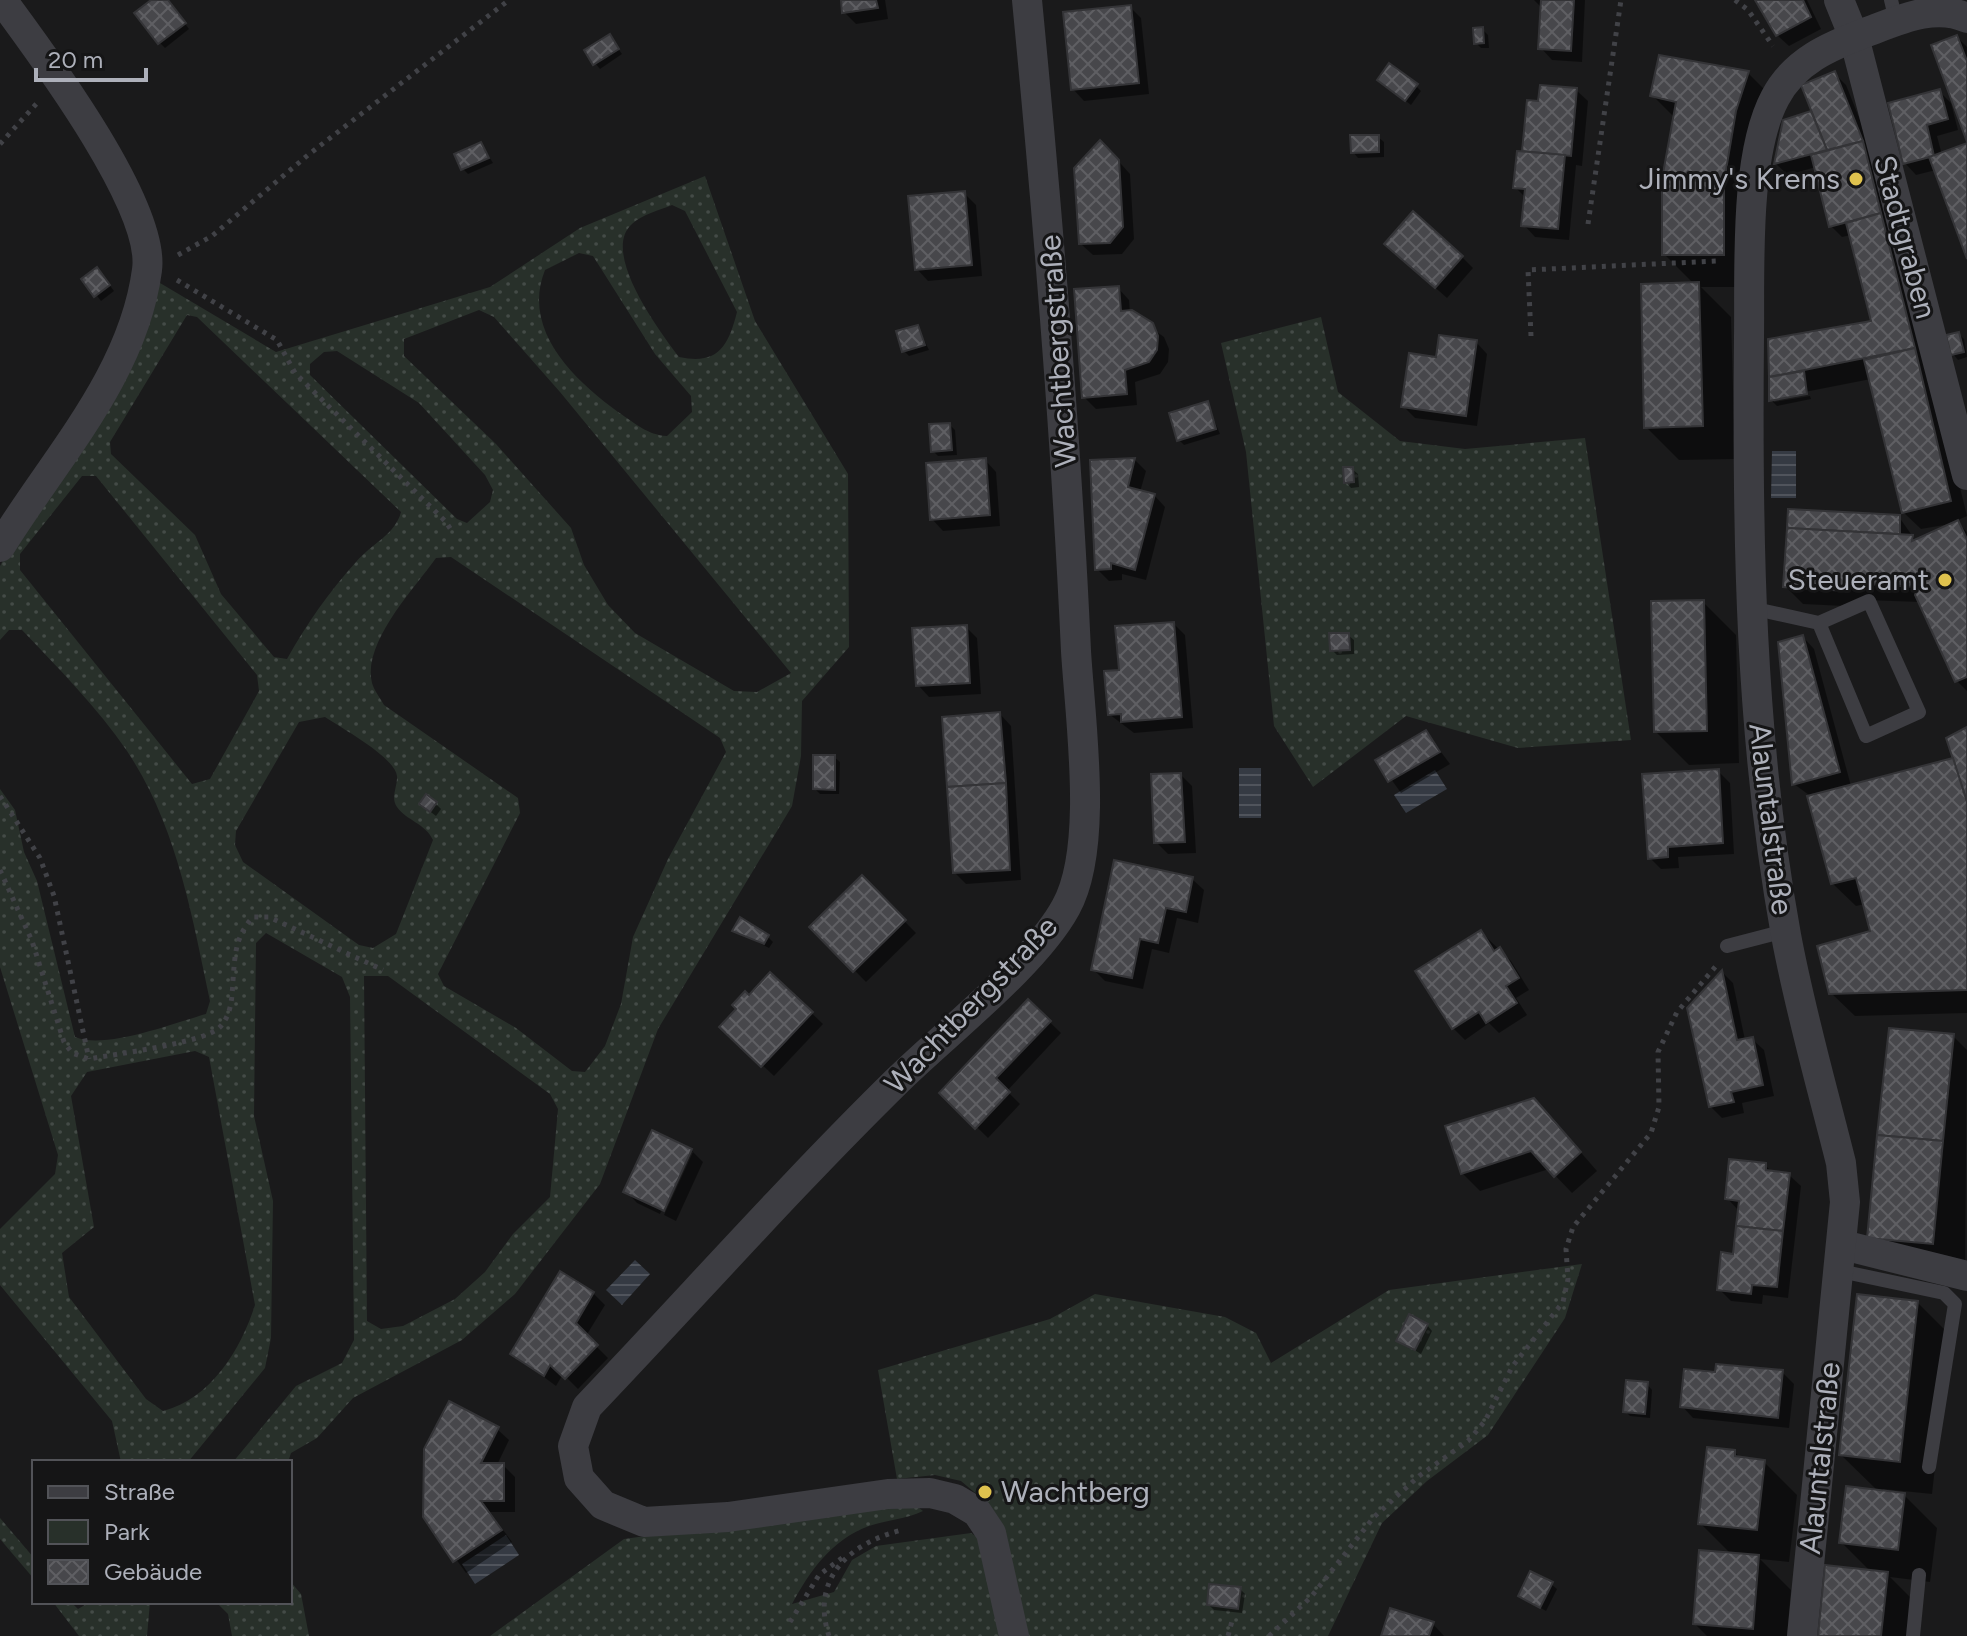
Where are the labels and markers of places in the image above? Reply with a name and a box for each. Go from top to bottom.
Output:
place label: Jimmy's Krems [1639,160,1840,197]
marker: Jimmy's Krems [1847,170,1865,188]
place label: Steueramt [1788,561,1929,598]
marker: Steueramt [1936,571,1954,589]
place label: Wachtberg [1001,1473,1150,1510]
marker: Wachtberg [976,1483,994,1501]

